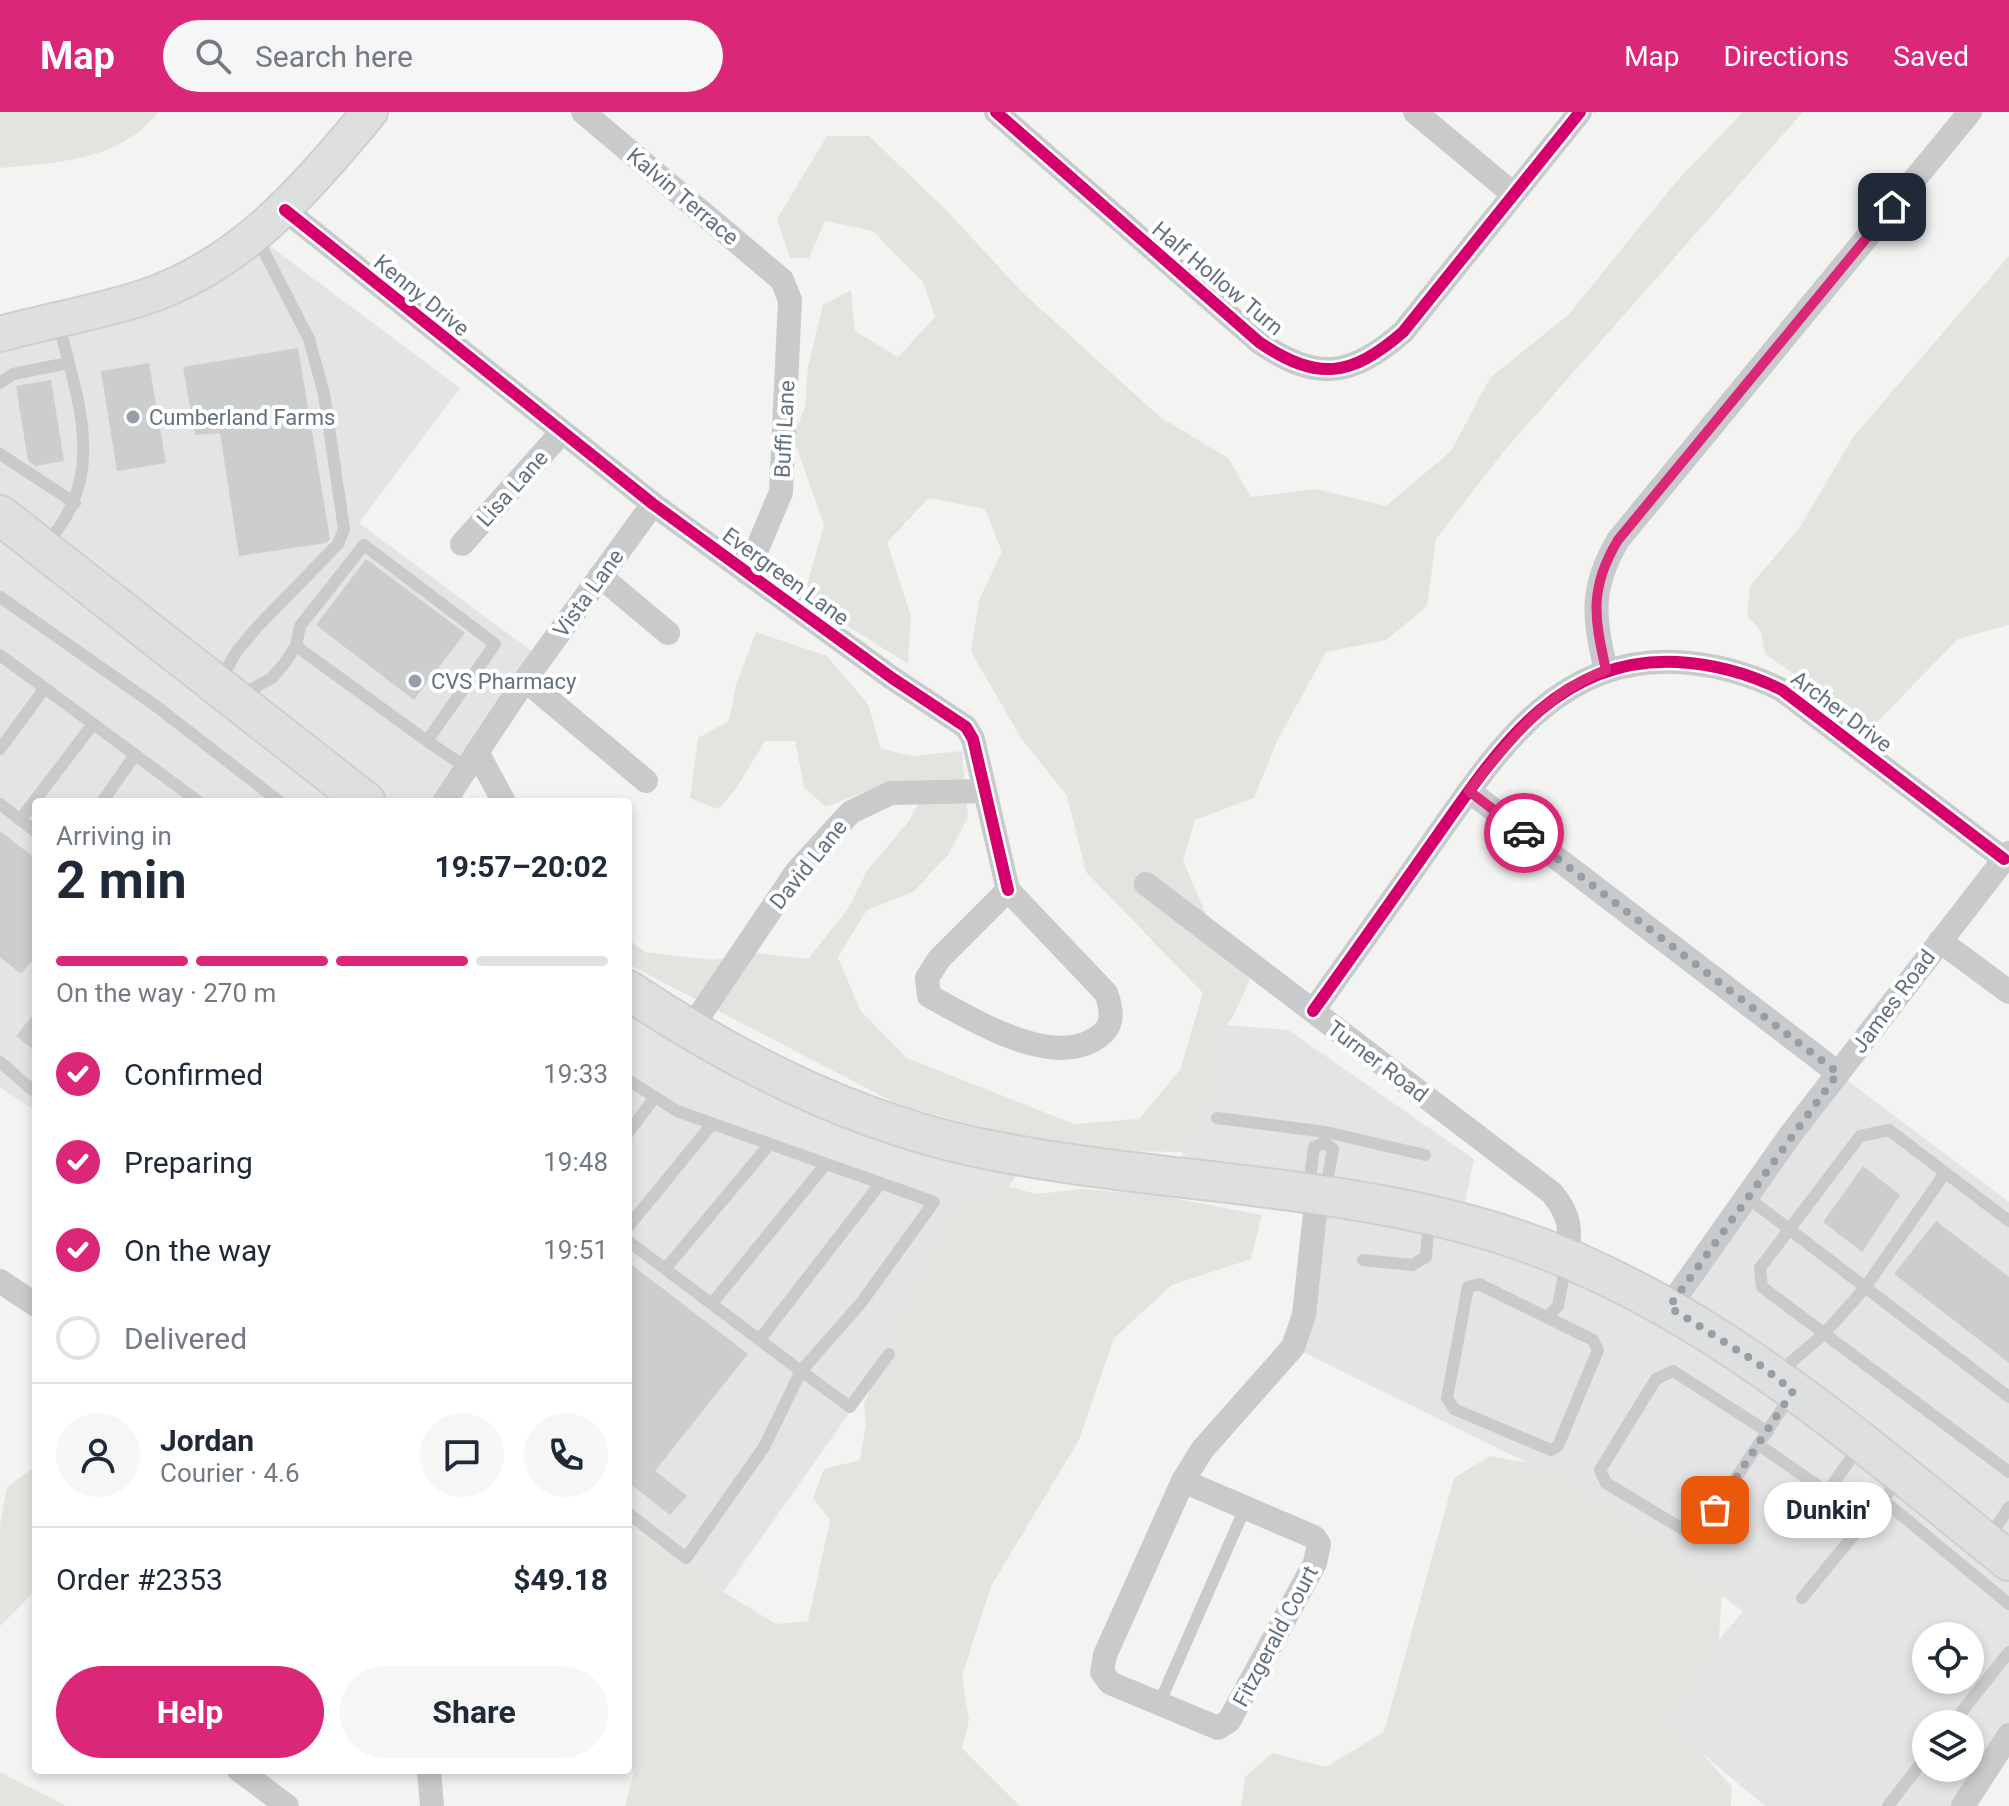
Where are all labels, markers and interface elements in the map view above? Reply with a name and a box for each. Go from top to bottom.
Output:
search box [163,20,723,92]
text: Map [40,34,115,78]
icon: search [191,34,235,78]
text: Search here [255,39,413,74]
text: Map [1624,40,1680,73]
text: Directions [1724,40,1849,73]
text: Saved [1893,40,1969,73]
street label: Kalvin Terrace [622,143,743,250]
pin [1858,173,1926,241]
icon: home [1870,185,1914,229]
street label: Half Hollow Turn [1147,216,1288,340]
street label: Kenny Drive [369,250,474,341]
street label: Buffi Lane [769,380,800,478]
place label: Cumberland Farms [149,405,335,430]
marker: Cumberland Farms [124,408,142,426]
street label: Lisa Lane [472,445,553,531]
street label: Evergreen Lane [718,522,854,631]
street label: Vista Lane [548,544,629,642]
street label: Archer Drive [1787,666,1897,757]
place label: CVS Pharmacy [431,669,577,694]
marker: CVS Pharmacy [406,672,424,690]
courier [1484,793,1564,873]
icon: car [1502,811,1546,855]
street label: David Lane [765,815,852,914]
text: Arriving in [56,821,172,851]
text: 19:57–20:02 [434,849,608,884]
text: 2 min [56,850,187,911]
street label: James Road [1847,945,1940,1058]
text: On the way · 270 m [56,978,276,1008]
street label: Turner Road [1323,1016,1433,1107]
icon: check [56,1052,100,1096]
text: Confirmed [124,1057,263,1092]
text: 19:33 [543,1059,608,1089]
icon: check [56,1140,100,1184]
text: Preparing [124,1145,253,1180]
text: 19:48 [543,1147,608,1177]
icon: check [56,1228,100,1272]
text: On the way [124,1233,271,1268]
text: 19:51 [543,1235,608,1265]
text: Delivered [124,1321,247,1356]
button: person [56,1413,140,1497]
button: chat [420,1413,504,1497]
button: phone [524,1413,608,1497]
text: Jordan [160,1423,254,1458]
text: Courier · 4.6 [160,1458,300,1488]
pin [1681,1476,1749,1544]
callout: Dunkin' [1763,1482,1891,1538]
icon: bag [1693,1488,1737,1532]
text: Dunkin' [1786,1495,1870,1525]
text: Order #2353 [56,1562,223,1597]
text: $49.18 [513,1562,608,1597]
street label: Fitzgerald Court [1228,1562,1323,1711]
map controls [1912,1622,1984,1782]
button: locate [1912,1622,1984,1694]
button: Help [56,1666,324,1758]
button: Share [340,1666,608,1758]
button: layers [1912,1710,1984,1782]

